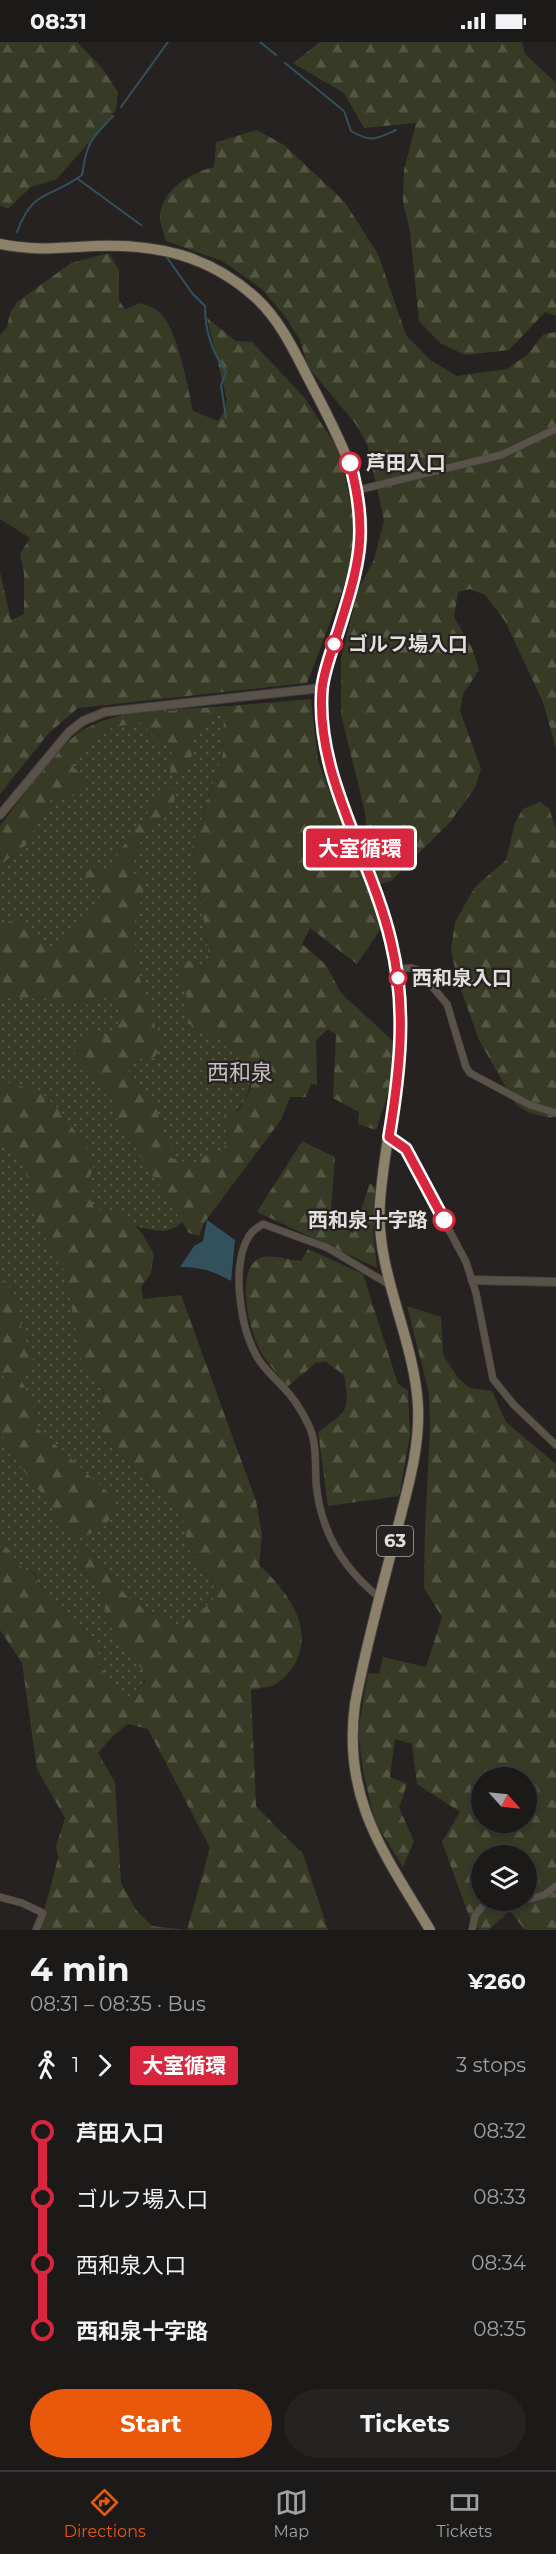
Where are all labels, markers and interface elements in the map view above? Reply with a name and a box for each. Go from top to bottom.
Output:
text: 08:31 [30,8,87,35]
place label: 芦田入口 [366,451,446,475]
marker: 芦田入口 [339,452,361,474]
place label: ゴルフ場入口 [348,632,468,656]
marker: ゴルフ場入口 [325,635,343,653]
line badge: 大室循環 [318,828,402,868]
text: 大室循環 [318,836,402,861]
place label: 西和泉入口 [412,966,512,990]
marker: 西和泉入口 [389,969,407,987]
district label: 西和泉 [207,1059,273,1086]
place label: 西和泉十字路 [308,1208,428,1232]
marker: 西和泉十字路 [433,1209,455,1231]
road number: 63 [377,1526,413,1556]
north arrow [471,1767,537,1833]
map controls [471,1767,537,1911]
button: layers [471,1845,537,1911]
text: 4 min [30,1949,129,1989]
text: ¥260 [468,1968,526,1995]
text: 08:31 – 08:35 · Bus [30,1992,206,2016]
icon: walk [30,2049,63,2082]
icon: forward [88,2049,121,2082]
text: 1 [72,2053,79,2077]
text: 大室循環 [142,2053,226,2078]
text: 3 stops [456,2053,526,2077]
text: 08:32 [473,2119,526,2143]
text: 芦田入口 [76,2120,164,2147]
text: 08:33 [473,2185,526,2209]
text: ゴルフ場入口 [76,2186,208,2213]
text: 08:34 [471,2251,526,2275]
text: 西和泉入口 [76,2252,186,2279]
text: 08:35 [473,2317,526,2341]
text: 西和泉十字路 [76,2318,208,2345]
button: Start [30,2389,272,2458]
button: Tickets [284,2389,526,2458]
tab: Directions [64,2486,146,2541]
tab: Map [273,2486,309,2541]
tab: Tickets [437,2486,492,2541]

